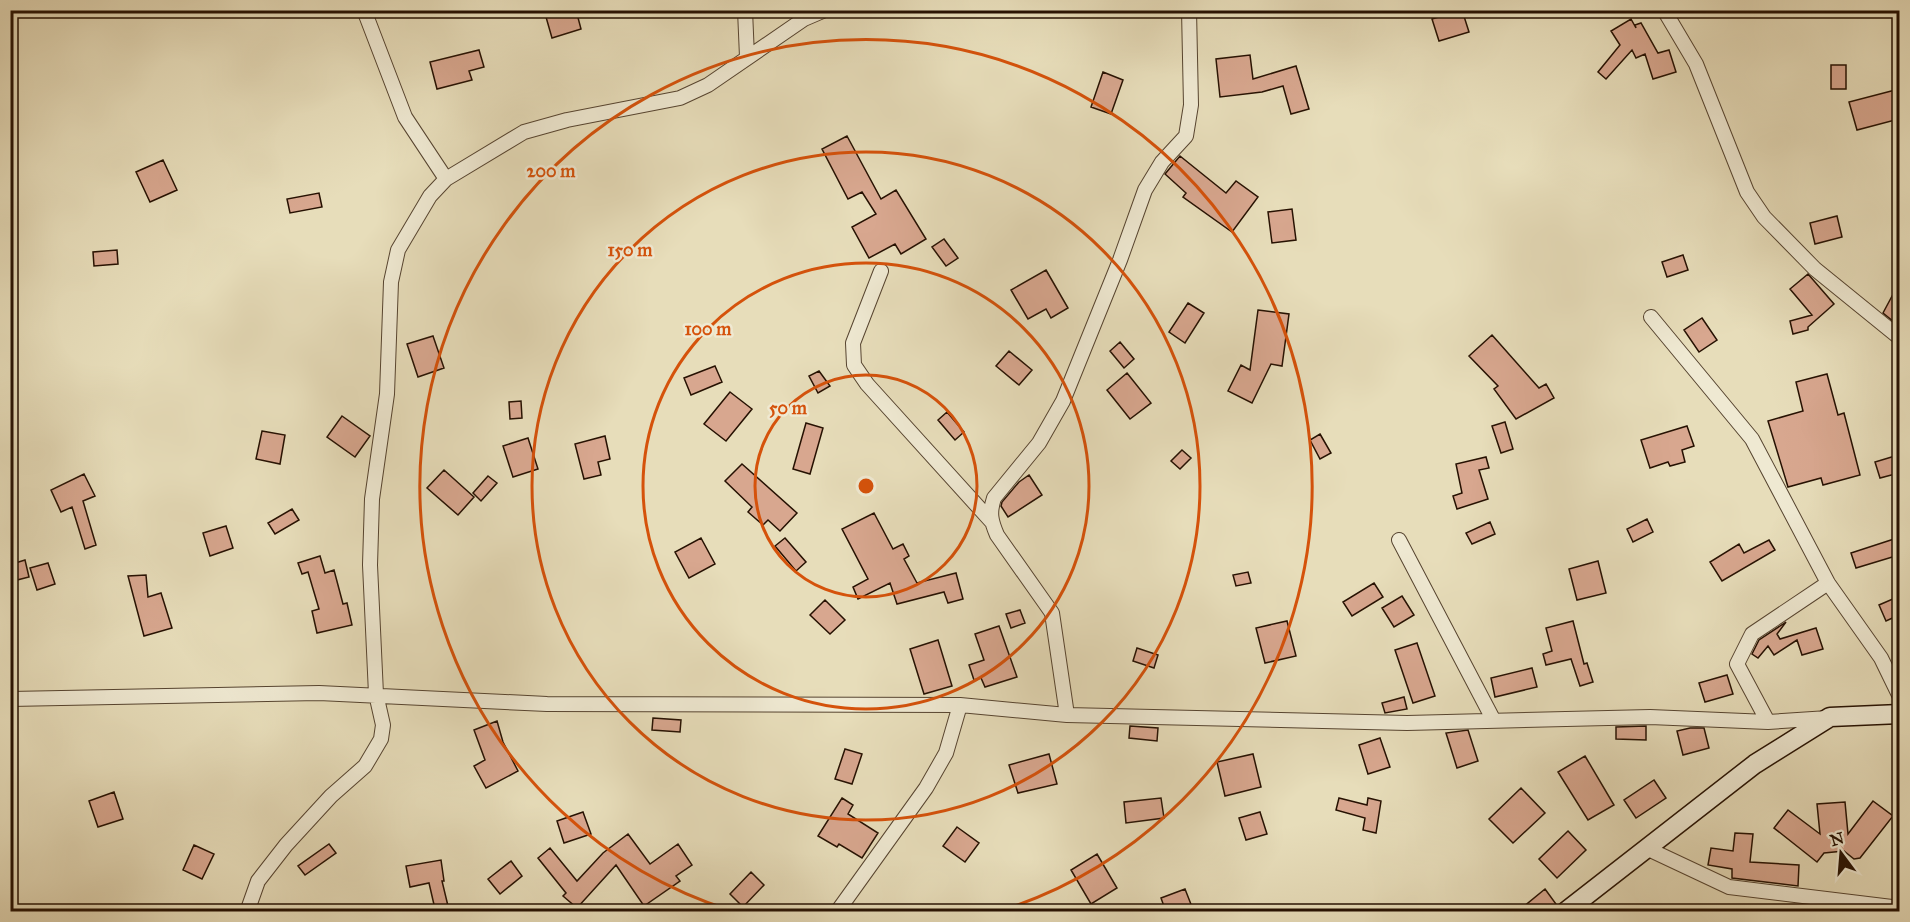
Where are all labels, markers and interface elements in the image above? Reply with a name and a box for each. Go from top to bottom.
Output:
text: 200 m [527,160,576,182]
text: 150 m [608,239,653,261]
text: 100 m [685,318,732,340]
text: 50 m [769,397,808,419]
centre of rings [856,476,876,496]
north arrow [1811,823,1871,883]
text: N [1828,828,1847,850]

